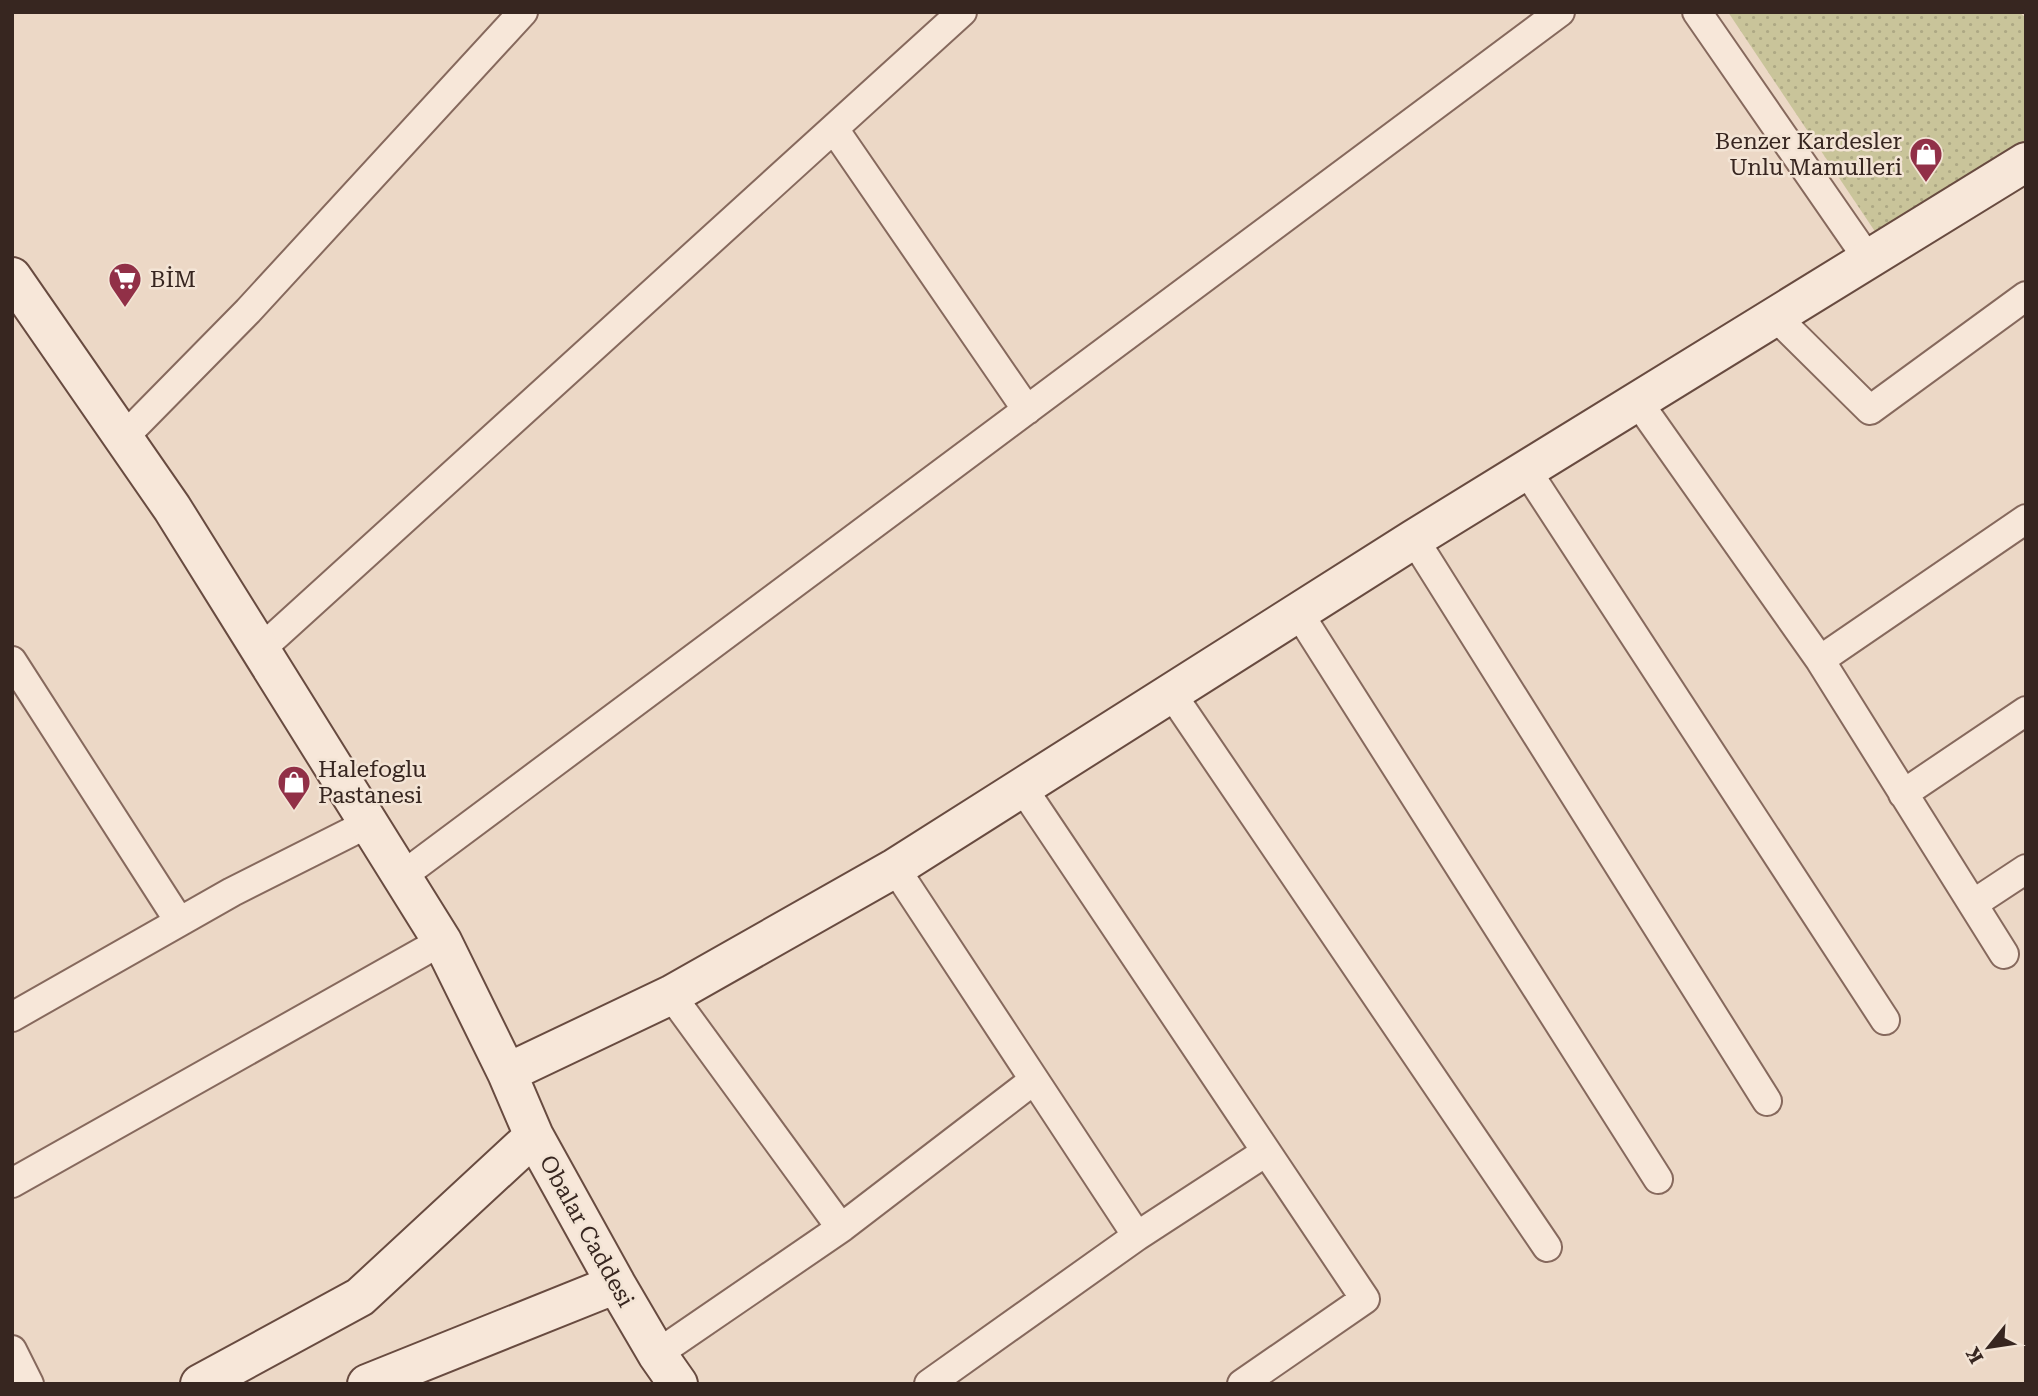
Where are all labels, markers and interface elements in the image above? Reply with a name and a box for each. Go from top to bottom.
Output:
place label: Benzer Kardesler Unlu Mamulleri [1715,128,1902,181]
shop icon: Benzer Kardesler Unlu Mamulleri [1907,135,1945,184]
supermarket icon: BİM [106,260,144,309]
place label: BİM [150,266,196,293]
place label: Halefoglu Pastanesi [318,756,426,809]
shop icon: Halefoglu Pastanesi [275,763,313,812]
street label: Obalar Caddesi [534,1151,639,1312]
north arrow [1954,1312,2024,1382]
text: K [1961,1343,1988,1367]

